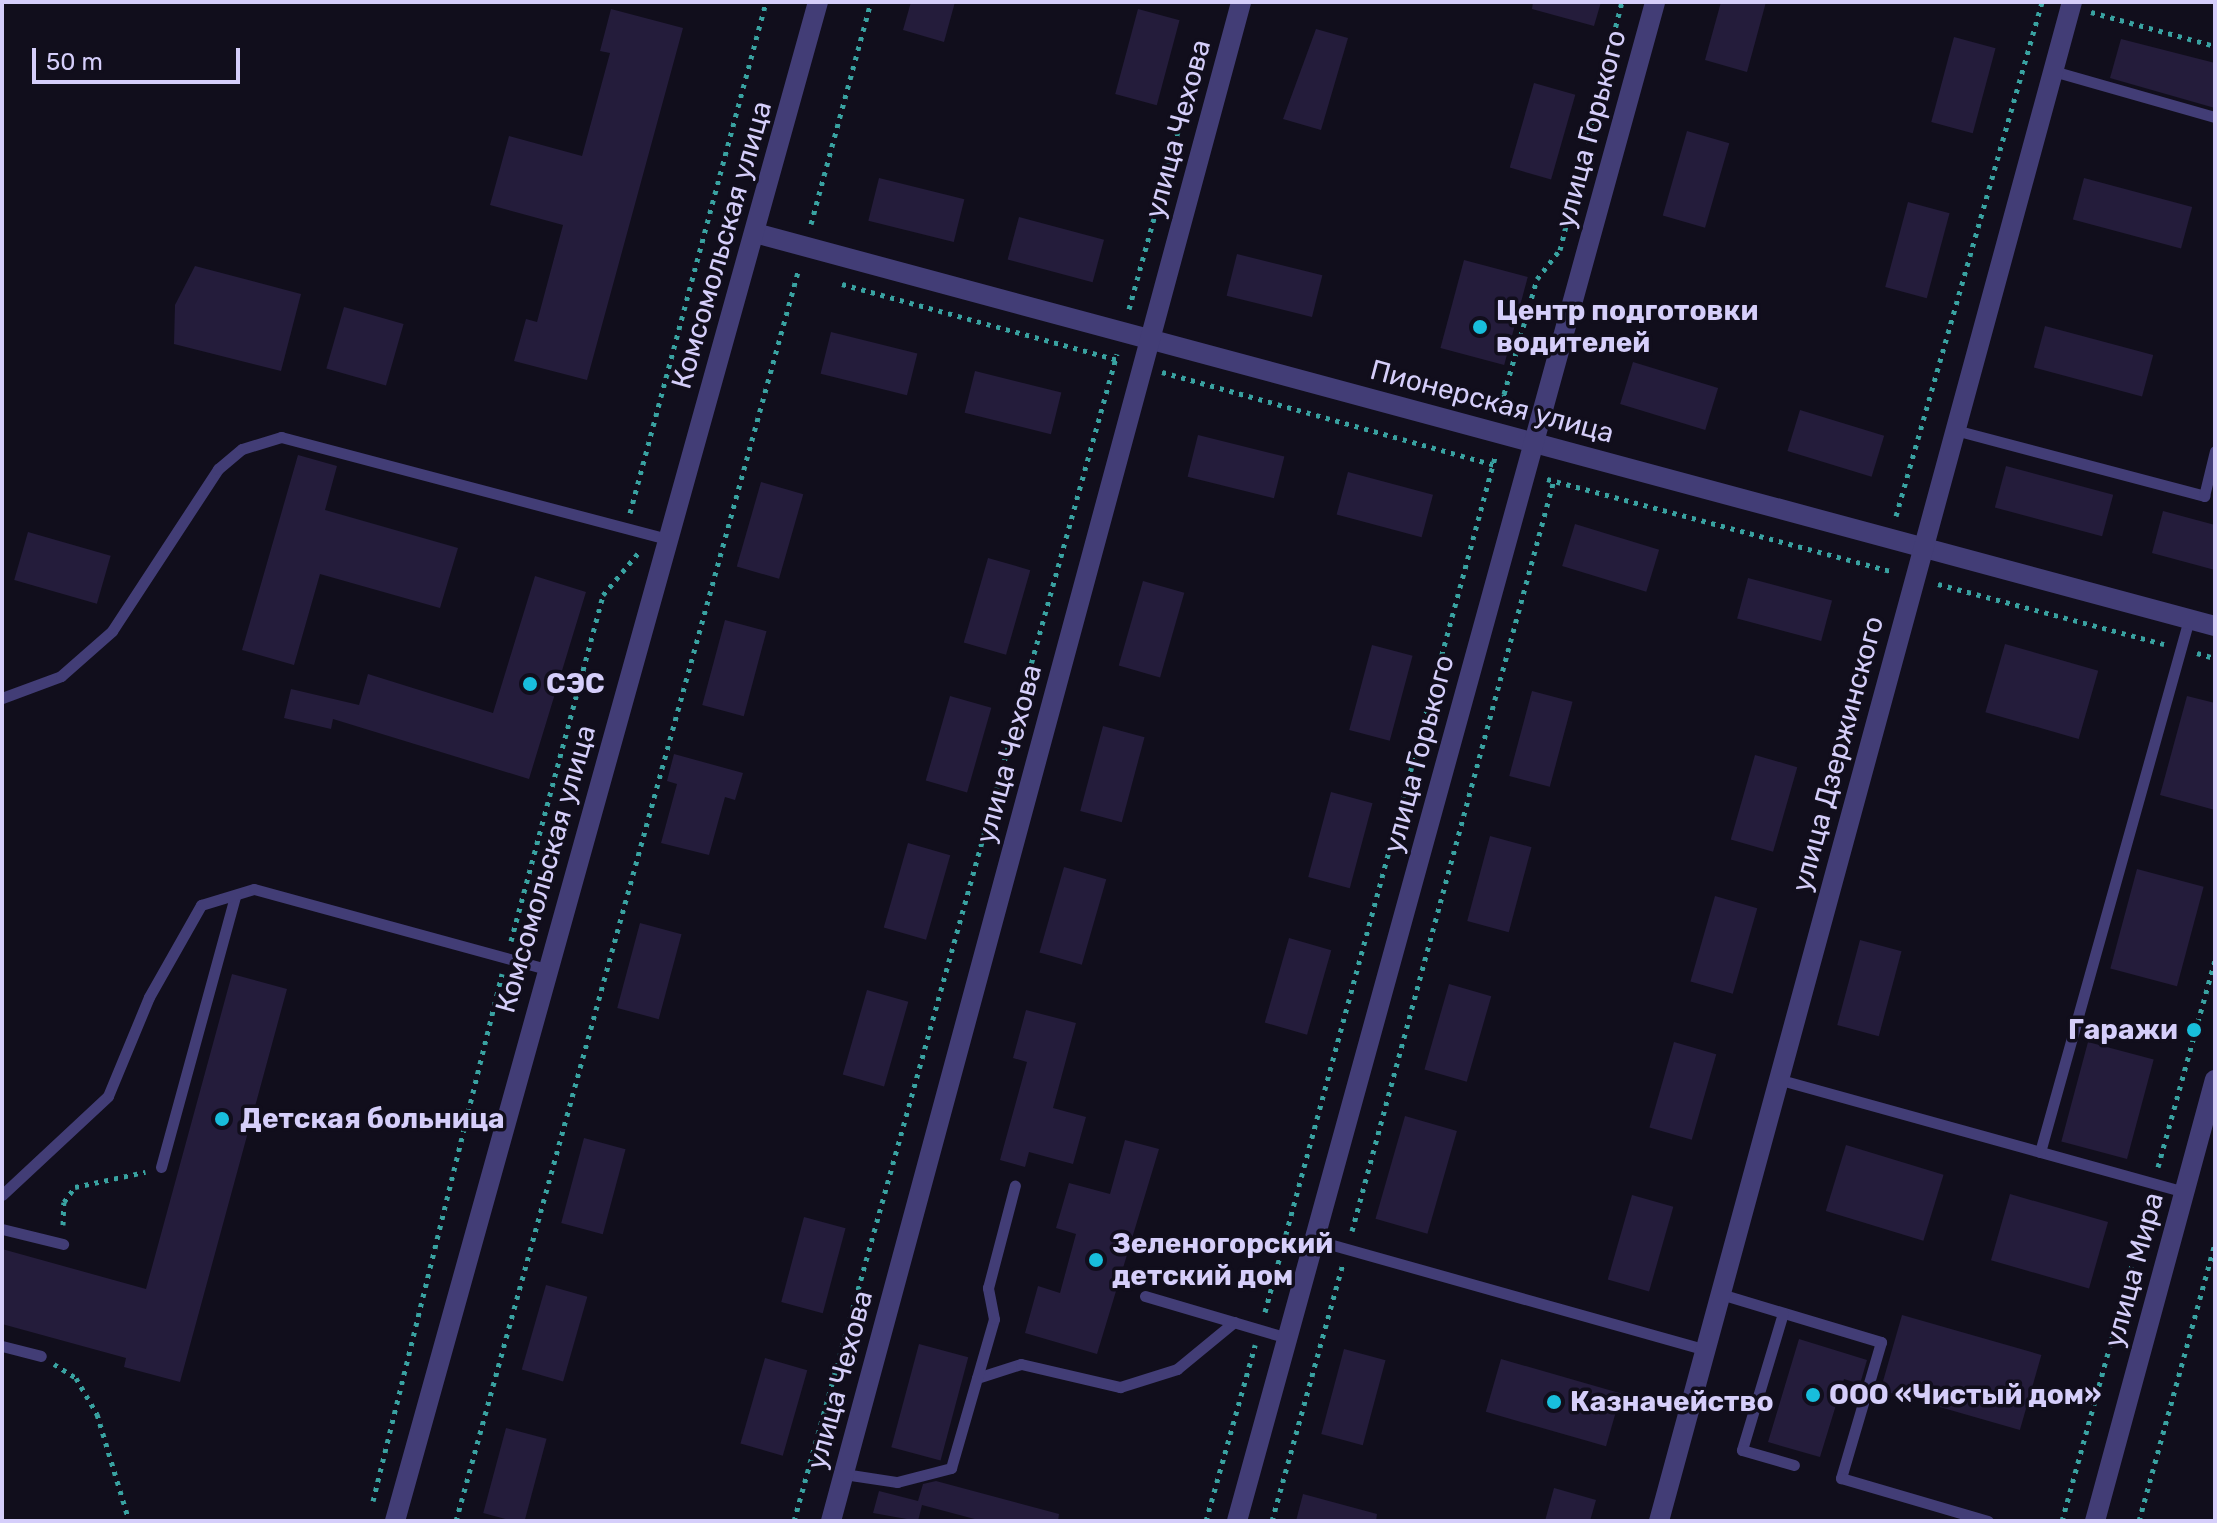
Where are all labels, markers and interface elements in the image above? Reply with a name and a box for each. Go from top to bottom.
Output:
street label: улица Горького [1548,26,1634,232]
scale bar [36,32,244,82]
street label: улица Чехова [1138,36,1218,222]
text: 50 m [46,48,103,76]
street label: Комсомольская улица [665,97,779,393]
place label: Центр подготовки водителей [1496,294,1758,360]
marker: Центр подготовки водителей [1471,318,1489,336]
street label: Пионерская улица [1366,353,1618,451]
street label: улица Дзержинского [1785,612,1891,896]
street label: улица Горького [1376,651,1462,857]
street label: улица Чехова [969,661,1049,847]
place label: СЭС [546,667,605,701]
marker: СЭС [521,675,539,693]
street label: Комсомольская улица [489,721,603,1017]
place label: Гаражи [2068,1013,2178,1047]
marker: Гаражи [2185,1021,2203,1039]
place label: Детская больница [240,1102,505,1136]
marker: Детская больница [211,1108,233,1130]
street label: улица Мира [2097,1189,2171,1351]
place label: Зеленогорский детский дом [1112,1227,1333,1293]
marker: Зеленогорский детский дом [1087,1251,1105,1269]
street label: улица Чехова [800,1287,880,1473]
place label: ООО «Чистый дом» [1829,1378,2101,1412]
place label: Казначейство [1570,1385,1774,1419]
marker: ООО «Чистый дом» [1804,1386,1822,1404]
marker: Казначейство [1545,1393,1563,1411]

